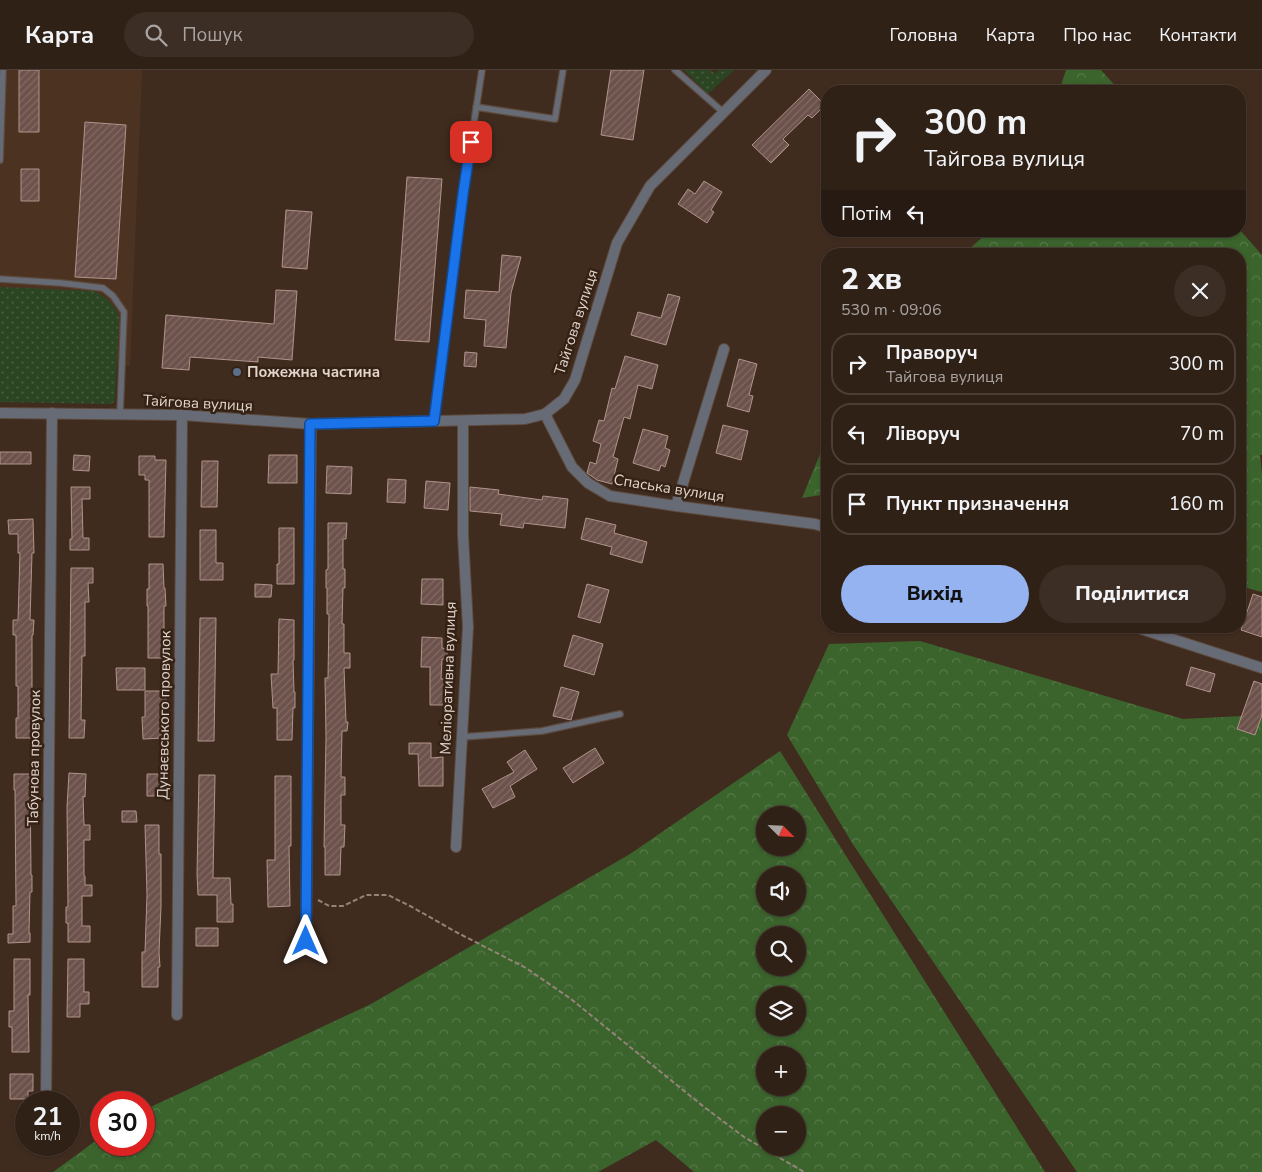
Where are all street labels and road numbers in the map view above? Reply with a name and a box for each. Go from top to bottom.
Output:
street label: Тайгова вулиця [550,267,602,377]
street label: Тайгова вулиця [143,390,253,416]
street label: Спаська вулиця [612,469,726,507]
street label: Меліоративна вулиця [435,601,461,755]
street label: Дунаєвського провулок [153,630,175,800]
street label: Табунова провулок [23,690,45,826]

